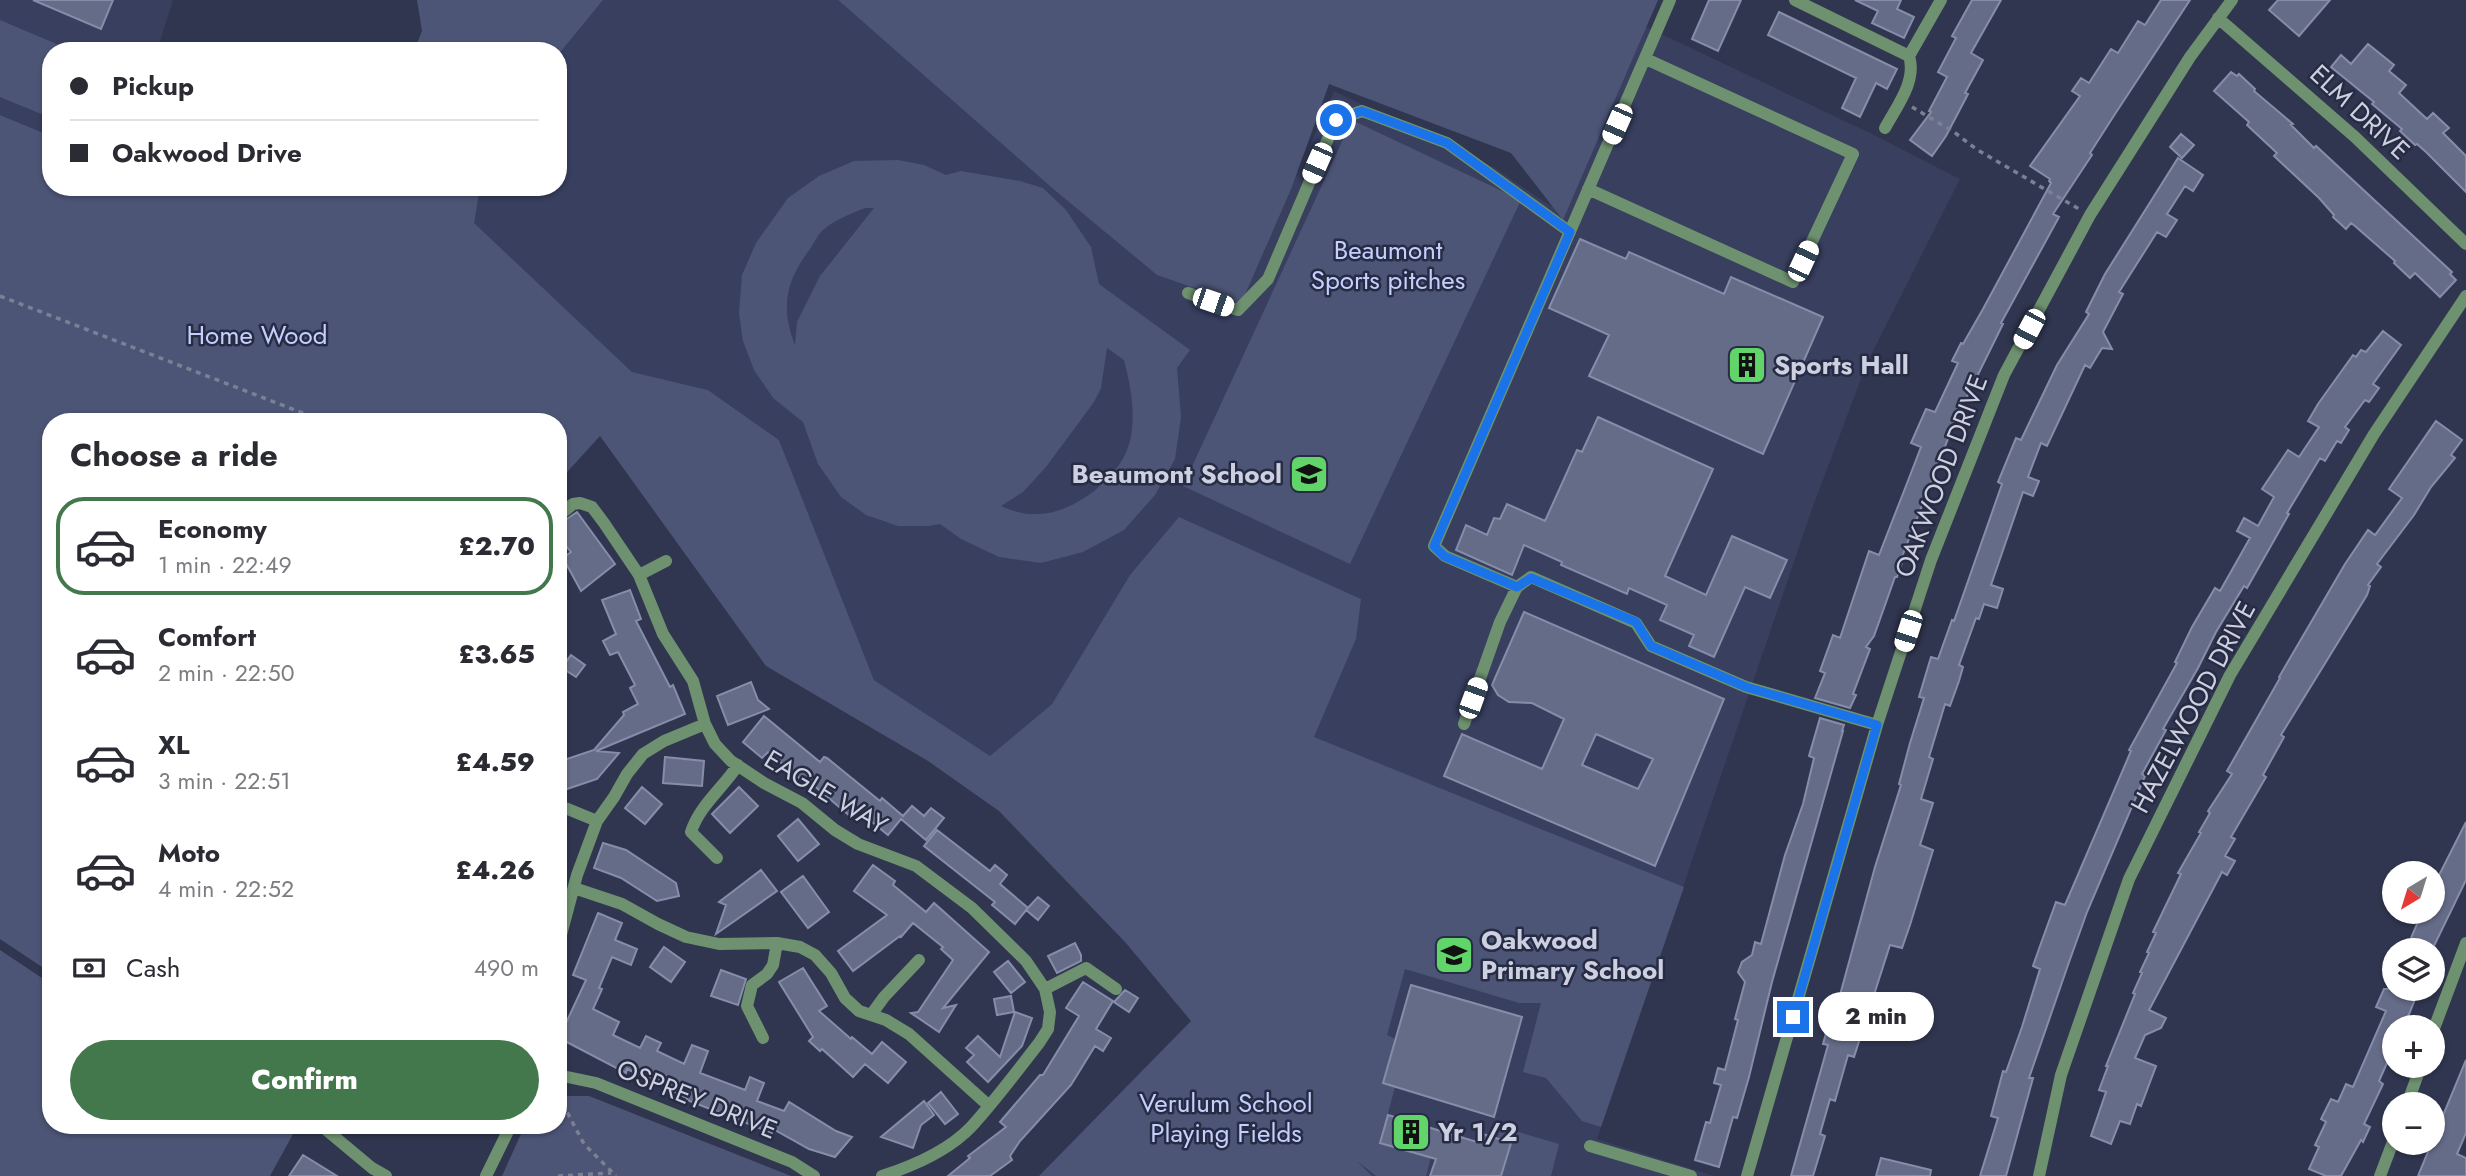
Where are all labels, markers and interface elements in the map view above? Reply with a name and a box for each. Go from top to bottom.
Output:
street label: ELM DRIVE [2301,56,2419,168]
text: Pickup [112,67,194,105]
car [1599,101,1636,147]
route start [1320,104,1352,136]
text: Oakwood Drive [112,134,302,172]
car [1299,140,1336,186]
park label: Beaumont Sports pitches [1311,231,1465,299]
car [1785,238,1822,284]
car [1190,285,1237,319]
car [2010,306,2049,352]
park label: Home Wood [186,316,328,354]
building icon: Sports Hall [1726,344,1768,386]
place label: Sports Hall [1774,346,1909,384]
street label: OAKWOOD DRIVE [1885,369,1997,583]
text: Choose a ride [70,432,278,478]
school or university icon: Beaumont School [1288,453,1330,495]
place label: Beaumont School [1072,455,1282,493]
text: Economy [158,510,267,548]
icon: car [74,515,137,578]
text: £2.70 [459,527,535,565]
text: 1 min · 22:49 [158,548,292,582]
street label: HAZELWOOD DRIVE [2121,594,2265,820]
car [1892,608,1925,654]
text: Comfort [158,618,256,656]
icon: car [74,623,137,686]
text: £3.65 [458,635,535,673]
text: 2 min · 22:50 [158,656,295,690]
car [1456,675,1491,721]
text: XL [158,726,190,764]
icon: car [74,731,137,794]
street label: EAGLE WAY [757,740,895,844]
text: £4.59 [456,743,535,781]
text: 3 min · 22:51 [158,764,291,798]
text: Moto [158,834,220,872]
icon: car [74,839,137,902]
text: £4.26 [455,851,535,889]
north arrow [2382,861,2445,924]
map controls [2382,861,2445,1155]
text: 4 min · 22:52 [158,872,294,906]
place label: Oakwood Primary School [1481,921,1664,989]
school or university icon: Oakwood Primary School [1433,934,1475,976]
button: layers [2382,938,2445,1001]
icon: cash [70,949,108,987]
text: Cash [126,949,180,987]
text: 490 m [474,951,539,985]
callout: 2 min [1818,992,1933,1042]
text: 2 min [1845,999,1907,1033]
route end [1777,1001,1809,1033]
button: + [2382,1015,2445,1078]
button: Confirm [70,1040,539,1120]
street label: OSPREY DRIVE [611,1049,783,1149]
park label: Verulum School Playing Fields [1139,1084,1313,1152]
button: − [2382,1092,2445,1155]
building icon: Yr 1/2 [1390,1111,1432,1153]
place label: Yr 1/2 [1437,1113,1518,1151]

